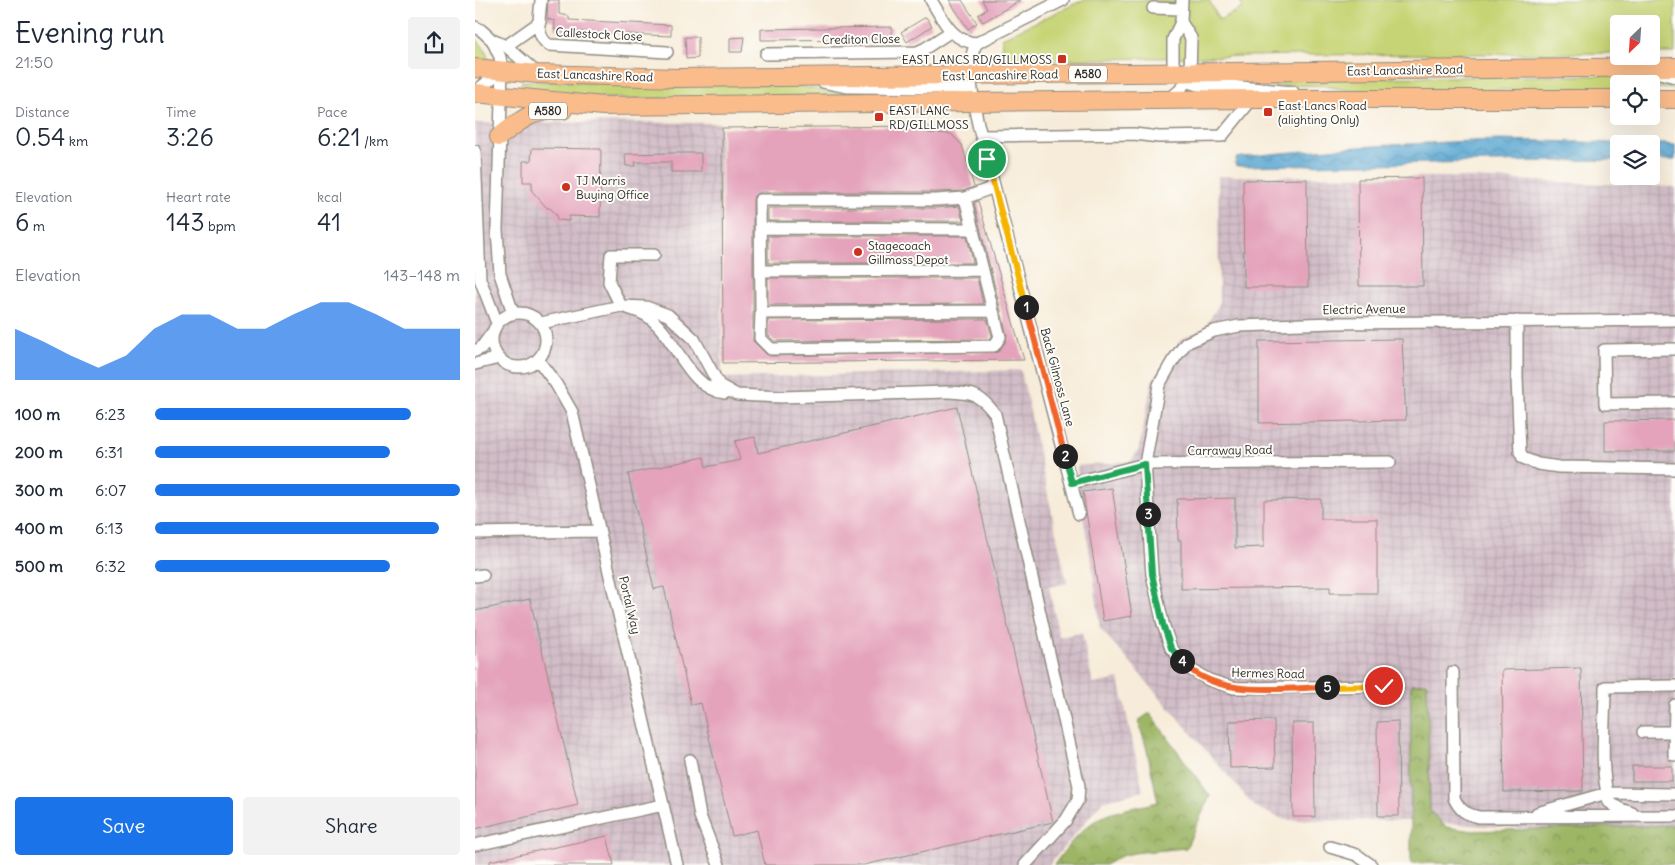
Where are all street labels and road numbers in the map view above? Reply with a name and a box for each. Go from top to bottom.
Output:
street label: Callestock Close [555,24,643,44]
street label: Crediton Close [822,31,900,47]
street label: East Lancashire Road [1347,61,1463,79]
street label: East Lancashire Road [537,65,653,85]
street label: East Lancashire Road [942,66,1058,84]
road number: A580 [1069,66,1107,82]
road number: A580 [529,102,567,120]
street label: Electric Avenue [1322,301,1406,317]
street label: Back Gilmoss Lane [1038,326,1078,428]
street label: Carraway Road [1187,442,1273,458]
street label: Portal Way [616,574,644,636]
street label: Hermes Road [1231,665,1305,681]

